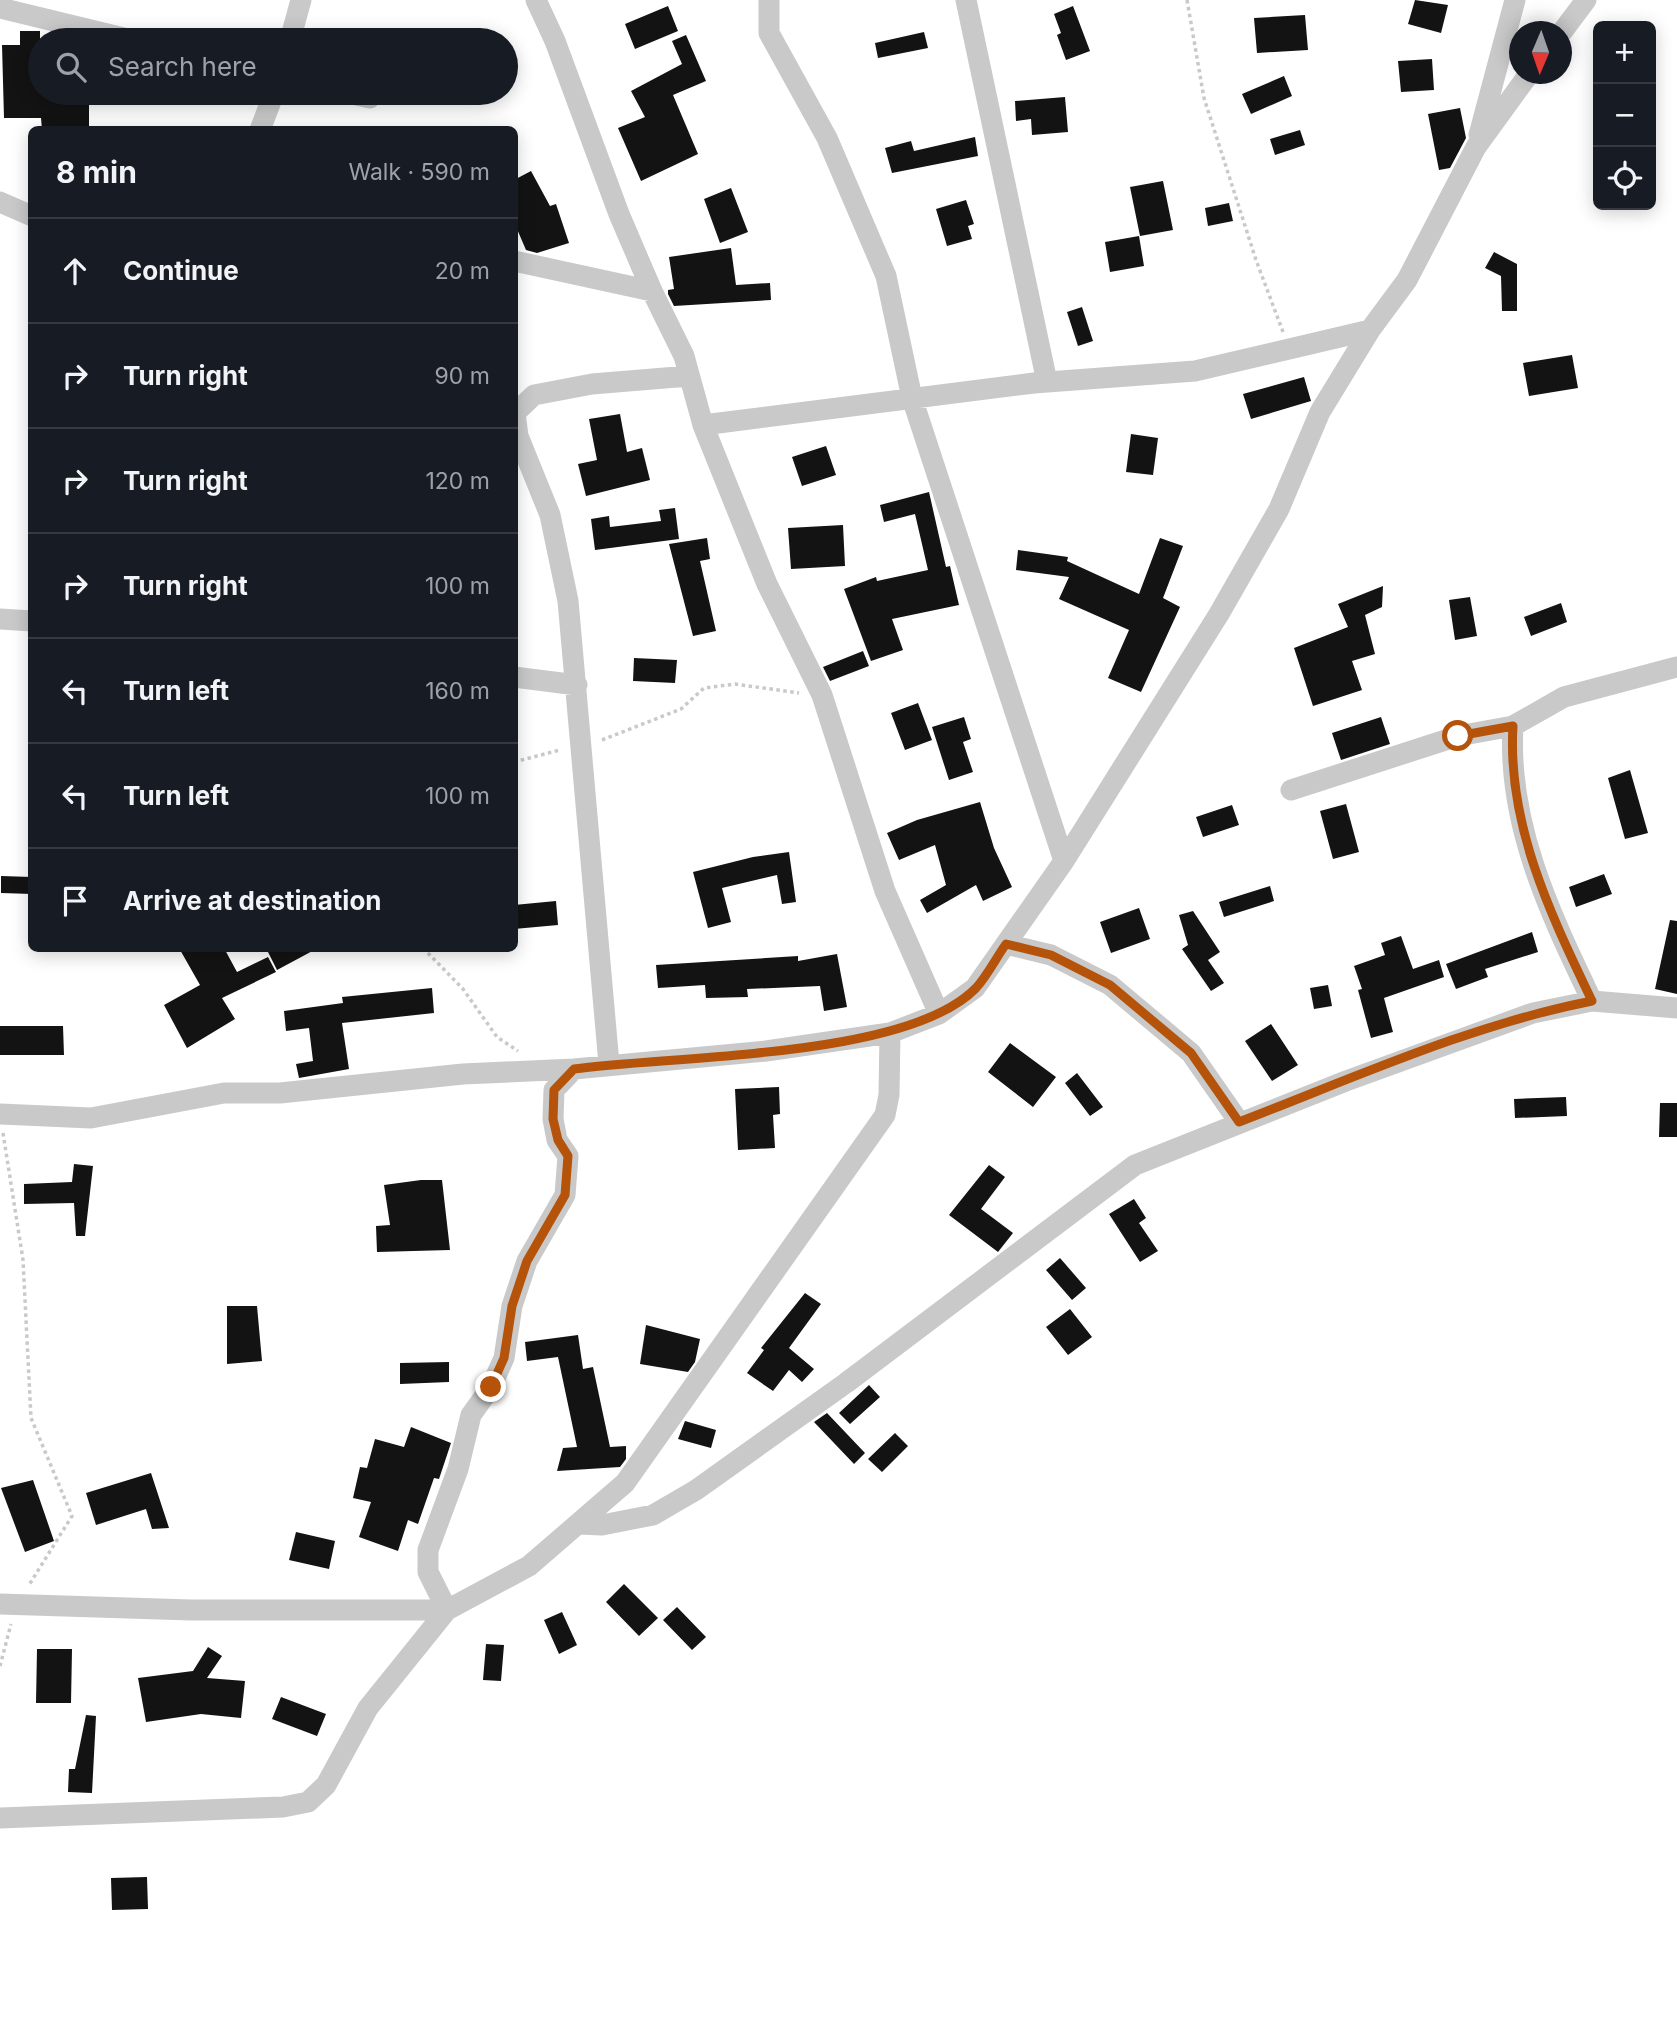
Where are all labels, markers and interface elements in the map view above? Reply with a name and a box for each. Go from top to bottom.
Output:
north arrow [1509,21,1572,84]
map controls [1593,21,1656,210]
button: + [1593,21,1656,84]
search box [28,28,518,105]
icon: search [52,48,90,86]
text: Search here [108,51,257,82]
button: − [1593,84,1656,147]
button: locate [1593,147,1656,210]
text: 8 min [56,154,137,190]
text: Walk · 590 m [348,158,490,186]
icon: ahead [56,252,94,290]
text: Continue [123,255,239,286]
text: 20 m [435,257,490,285]
icon: right [56,357,94,395]
text: Turn right [123,360,248,391]
text: 90 m [435,362,490,390]
icon: right [56,462,94,500]
text: Turn right [123,465,248,496]
text: 120 m [425,467,490,495]
icon: right [56,567,94,605]
text: Turn right [123,570,248,601]
text: 100 m [425,572,490,600]
icon: left [56,672,94,710]
text: Turn left [123,675,229,706]
text: 160 m [425,677,490,705]
route start [1442,720,1473,751]
icon: left [56,777,94,815]
text: Turn left [123,780,229,811]
text: 100 m [425,782,490,810]
icon: arrive [56,882,94,920]
text: Arrive at destination [123,885,382,916]
route end [475,1371,506,1402]

